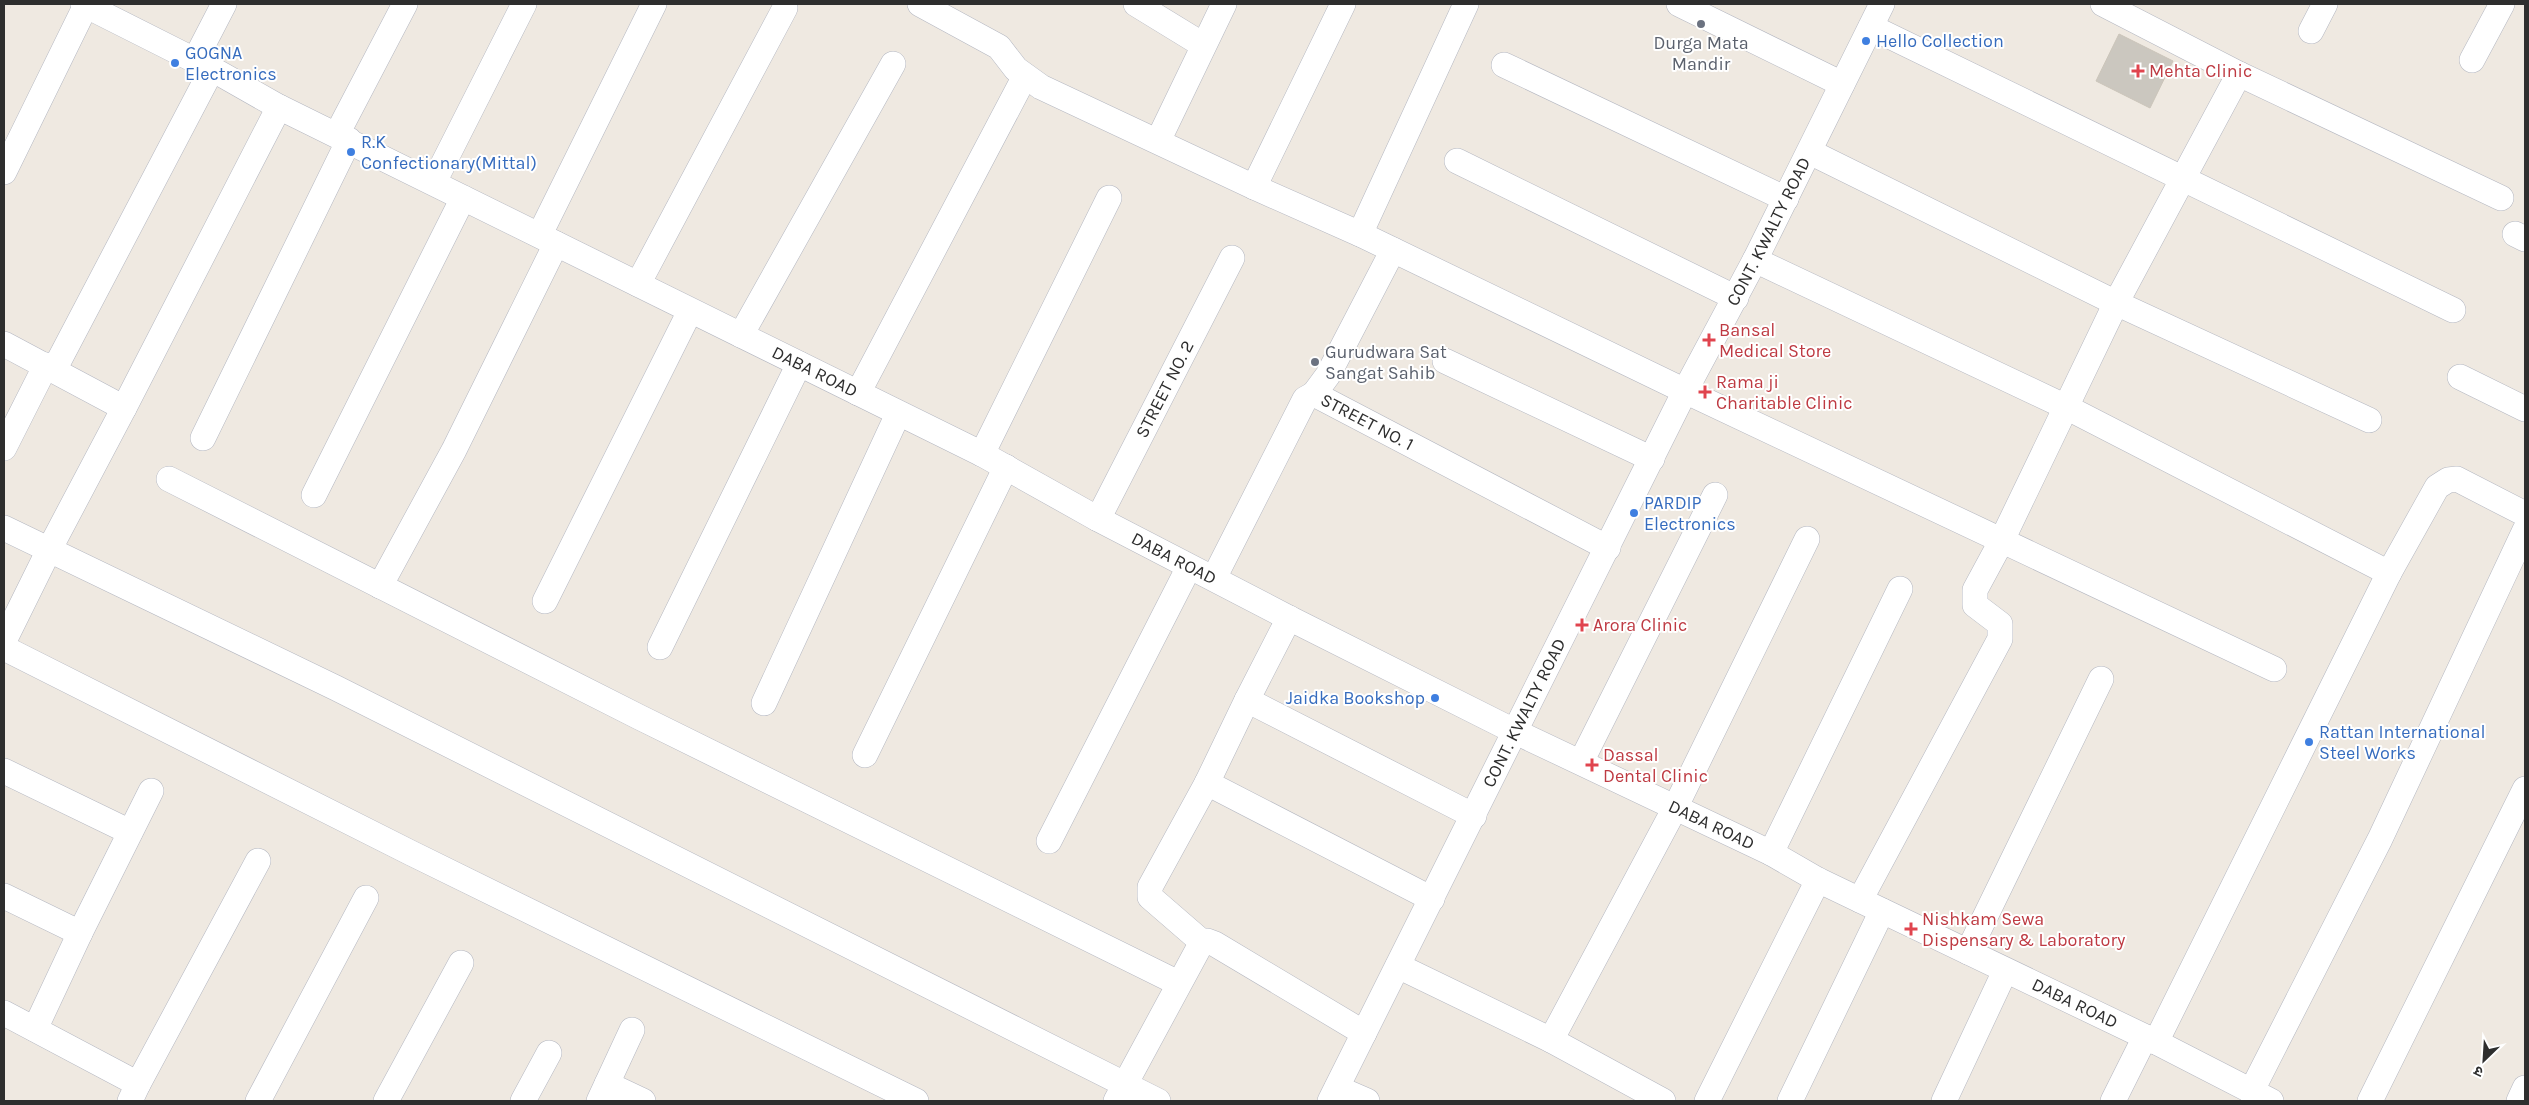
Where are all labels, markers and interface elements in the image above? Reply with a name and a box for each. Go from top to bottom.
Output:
marker: Durga Mata Mandir [1695,18,1707,30]
place label: Hello Collection [1876,30,2004,52]
place label: Durga Mata Mandir [1653,32,1749,75]
marker: Hello Collection [1860,35,1872,47]
place label: GOGNA Electronics [185,42,277,85]
marker: GOGNA Electronics [169,57,181,69]
place label: Mehta Clinic [2149,60,2252,82]
marker: Mehta Clinic [2131,64,2145,78]
place label: R.K Confectionary(Mittal) [361,131,537,174]
marker: R.K Confectionary(Mittal) [345,146,357,158]
street label: CONT. KWALTY ROAD [1722,153,1815,310]
place label: Bansal Medical Store [1719,319,1831,362]
marker: Bansal Medical Store [1703,334,1715,346]
street label: STREET NO. 2 [1131,337,1199,441]
street label: DABA ROAD [768,341,861,402]
place label: Gurudwara Sat Sangat Sahib [1325,341,1447,384]
marker: Gurudwara Sat Sangat Sahib [1309,356,1321,368]
place label: Rama ji Charitable Clinic [1716,371,1853,414]
marker: Rama ji Charitable Clinic [1698,385,1712,399]
street label: STREET NO. 1 [1317,388,1417,455]
place label: PARDIP Electronics [1644,492,1736,535]
marker: PARDIP Electronics [1628,507,1640,519]
street label: DABA ROAD [1128,527,1220,590]
place label: Arora Clinic [1593,614,1687,636]
marker: Arora Clinic [1575,618,1589,632]
street label: CONT. KWALTY ROAD [1478,635,1571,791]
place label: Jaidka Bookshop [1286,687,1425,709]
marker: Jaidka Bookshop [1429,692,1441,704]
place label: Rattan International Steel Works [2319,721,2486,764]
marker: Rattan International Steel Works [2303,736,2315,748]
place label: Dassal Dental Clinic [1603,744,1708,787]
marker: Dassal Dental Clinic [1585,758,1599,772]
street label: DABA ROAD [1665,795,1758,855]
place label: Nishkam Sewa Dispensary & Laboratory [1922,908,2126,951]
marker: Nishkam Sewa Dispensary & Laboratory [1904,922,1918,936]
street label: DABA ROAD [2028,973,2122,1033]
north arrow [2459,1035,2509,1085]
text: उ [2471,1062,2486,1081]

